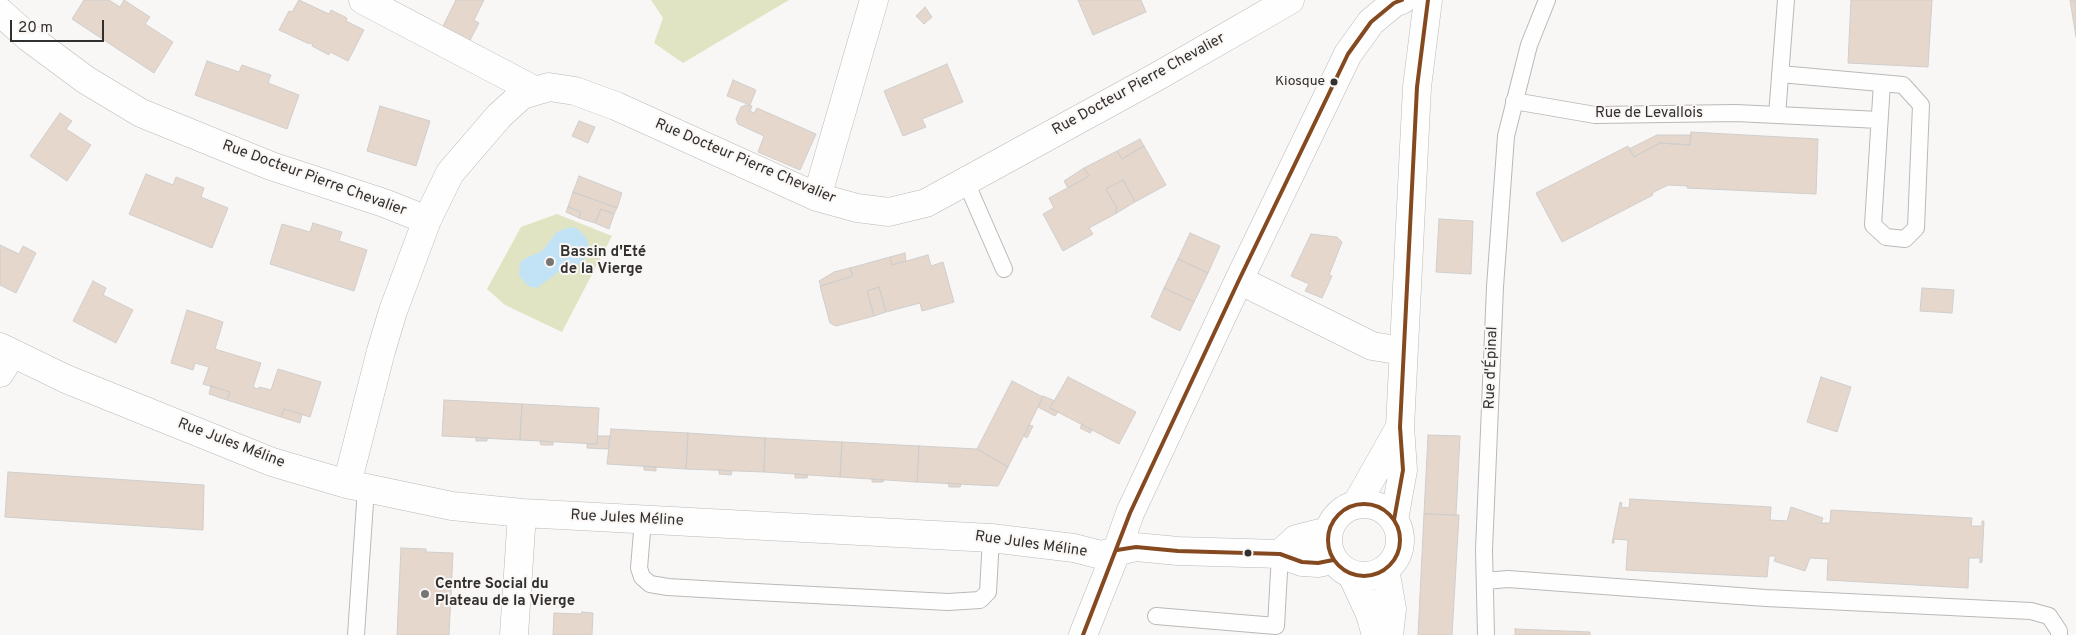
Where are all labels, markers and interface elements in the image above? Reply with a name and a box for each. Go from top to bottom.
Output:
scale bar [12,10,106,42]
text: 20 m [18,19,53,38]
street label: Rue Docteur Pierre Chevalier [1049,30,1229,140]
place label: Kiosque [1275,74,1325,90]
marker: Kiosque [1329,77,1339,87]
street label: Rue de Levallois [1595,105,1703,123]
street label: Rue Docteur Pierre Chevalier [652,116,838,208]
street label: Rue Docteur Pierre Chevalier [219,137,409,221]
place label: Bassin d'Eté de la Vierge [560,244,646,279]
marker: Bassin d'Eté de la Vierge [544,256,556,268]
street label: Rue d'Épinal [1482,326,1502,410]
street label: Rue Jules Méline [175,415,287,473]
street label: Rue Jules Méline [570,507,684,531]
street label: Rue Jules Méline [974,528,1088,562]
unlabelled marker [1243,548,1253,558]
place label: Centre Social du Plateau de la Vierge [435,576,575,611]
marker: Centre Social du Plateau de la Vierge [419,588,431,600]

